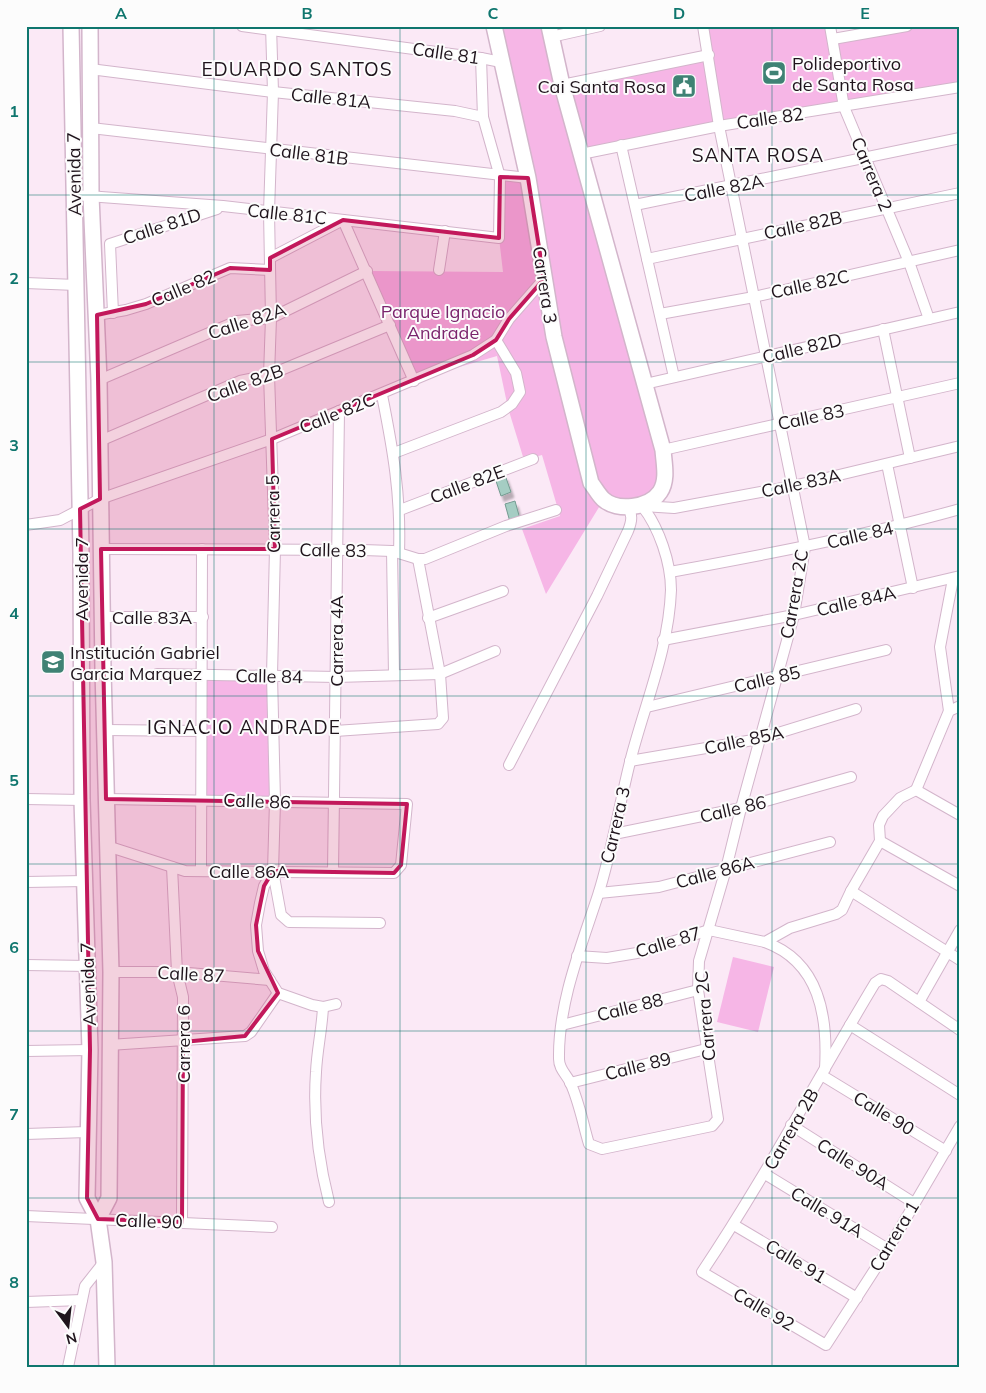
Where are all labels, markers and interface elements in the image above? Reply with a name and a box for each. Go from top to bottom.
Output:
text: A [115,3,127,23]
text: B [301,3,313,23]
text: C [488,3,499,23]
text: D [673,3,685,23]
text: E [860,3,870,23]
street label: Calle 81 [411,37,481,69]
place label: Polideportivo de Santa Rosa [792,52,914,96]
district label: EDUARDO SANTOS [201,57,393,81]
sports icon: Polideportivo de Santa Rosa [761,60,787,86]
public building icon: Cai Santa Rosa [671,73,697,99]
place label: Cai Santa Rosa [538,75,666,98]
street label: Calle 81A [290,82,372,114]
text: 1 [9,101,19,121]
street label: Calle 82 [735,102,805,134]
street label: Avenida 7 [62,132,86,216]
street label: Carrera 2 [846,133,898,215]
street label: Calle 81B [268,138,350,170]
district label: SANTA ROSA [692,143,824,167]
street label: Calle 82A [682,169,766,207]
street label: Calle 81C [246,198,328,230]
street label: Calle 81D [120,203,204,249]
street label: Calle 82B [762,205,844,245]
street label: Carrera 3 [528,245,562,325]
street label: Calle 82 [147,264,219,312]
street label: Calle 82C [769,264,851,304]
text: 2 [9,268,19,288]
street label: Calle 82A [205,298,289,344]
park label: Parque Ignacio Andrade [381,300,505,344]
street label: Calle 82D [760,328,844,368]
street label: Calle 82B [204,359,286,407]
street label: Calle 82C [296,387,378,439]
street label: Calle 83 [776,399,846,435]
text: 3 [9,435,19,455]
street label: Calle 82E [426,459,508,509]
street label: Calle 83A [759,463,843,503]
street label: Carrera 5 [261,474,285,553]
street label: Calle 84 [825,516,896,554]
street label: Avenida 7 [70,537,93,621]
street label: Calle 83 [299,538,367,562]
street label: Carrera 2C [775,547,813,641]
street label: Calle 84A [814,581,898,621]
street label: Carrera 4A [325,595,348,687]
text: 4 [9,603,19,623]
street label: Calle 83A [112,606,192,629]
place label: Institución Gabriel Garcia Marquez [70,641,220,685]
school or university icon: Institución Gabriel Garcia Marquez [40,649,66,675]
street label: Calle 85 [732,660,803,698]
street label: Calle 84 [235,664,303,688]
district label: IGNACIO ANDRADE [147,715,341,739]
street label: Calle 85A [702,720,786,760]
text: 5 [9,770,19,790]
street label: Carrera 3 [595,784,635,866]
street label: Calle 86 [223,788,291,814]
street label: Calle 86 [698,790,768,828]
street label: Calle 86A [673,850,757,894]
street label: Calle 86A [209,860,289,883]
street label: Calle 87 [632,921,704,963]
text: 6 [9,937,19,957]
street label: Avenida 7 [75,942,101,1026]
street label: Calle 87 [157,961,225,987]
street label: Carrera 2C [690,970,720,1062]
street label: Calle 88 [594,988,666,1026]
street label: Carrera 6 [172,1005,195,1083]
street label: Calle 89 [602,1047,674,1085]
street label: Carrera 2B [758,1084,824,1174]
street label: Calle 90 [849,1086,919,1140]
text: 7 [9,1104,19,1124]
street label: Calle 90A [813,1133,893,1195]
street label: Calle 91A [786,1181,868,1243]
street label: Carrera 1 [864,1197,924,1275]
street label: Calle 90 [115,1208,183,1234]
street label: Calle 91 [761,1234,831,1288]
text: 8 [9,1272,19,1292]
street label: Calle 92 [729,1282,799,1336]
north arrow [42,1300,92,1350]
text: N [64,1328,79,1349]

